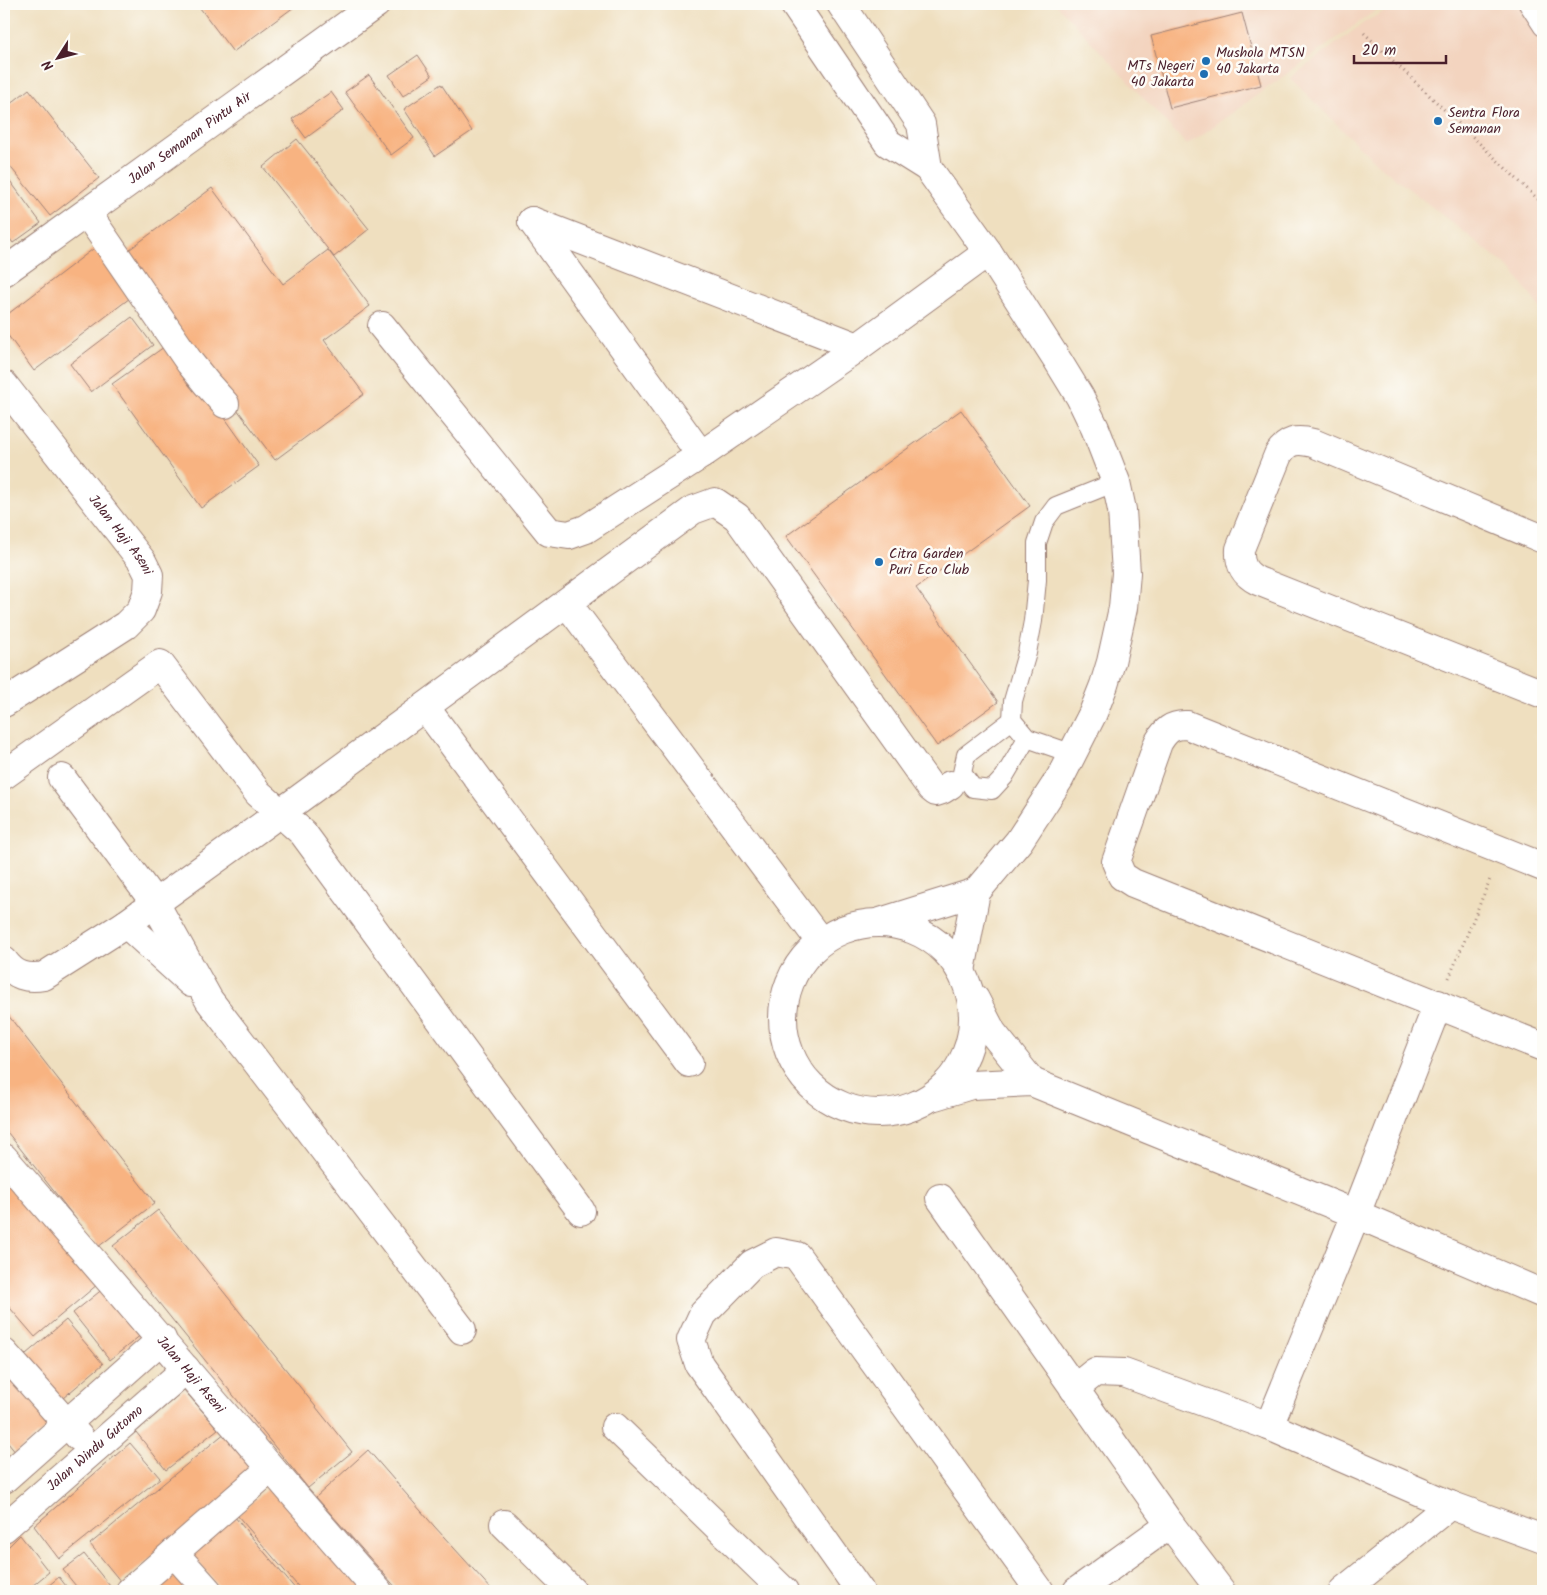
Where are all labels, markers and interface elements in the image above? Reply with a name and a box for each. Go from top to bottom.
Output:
north arrow [32,32,82,82]
scale bar [1354,32,1447,64]
text: 20 m [1362,39,1396,63]
place label: Mushola MTSN 40 Jakarta [1216,42,1305,80]
text: N [37,55,60,75]
place label: MTs Negeri 40 Jakarta [1127,55,1195,93]
marker: Mushola MTSN 40 Jakarta [1200,55,1212,67]
marker: MTs Negeri 40 Jakarta [1198,68,1210,80]
street label: Jalan Semanan Pintu Air [124,85,257,190]
place label: Sentra Flora Semanan [1448,102,1520,140]
marker: Sentra Flora Semanan [1432,115,1444,127]
street label: Jalan Haji Aseni [83,490,159,580]
place label: Citra Garden Puri Eco Club [889,543,970,581]
marker: Citra Garden Puri Eco Club [873,556,885,568]
street label: Jalan Haji Aseni [151,1331,231,1419]
street label: Jalan Windu Gutomo [42,1400,148,1497]

